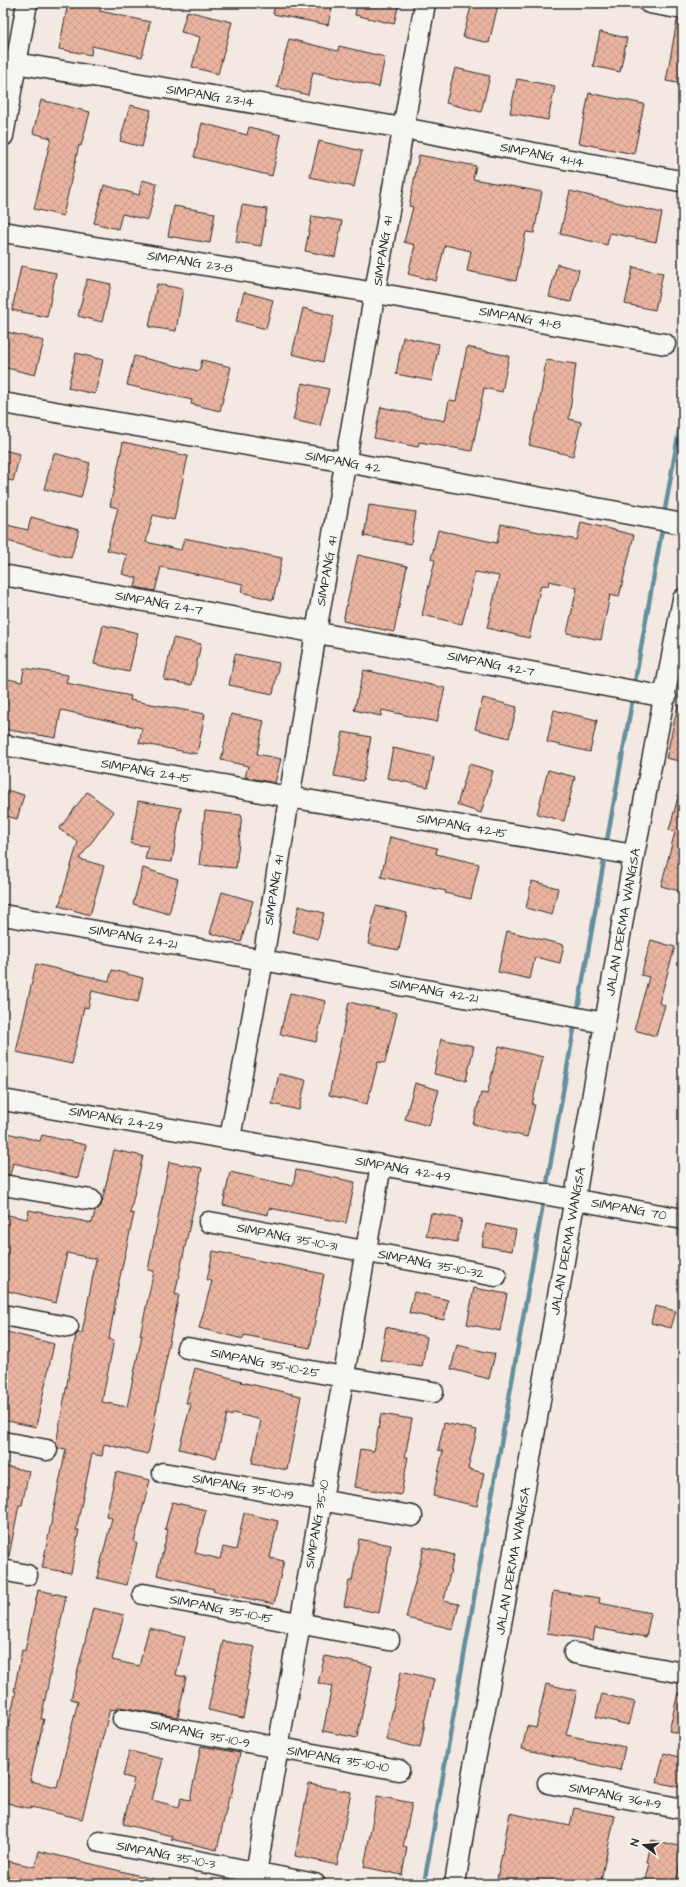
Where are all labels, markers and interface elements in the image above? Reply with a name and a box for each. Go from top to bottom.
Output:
street label: SIMPANG 23-14 [165,80,255,112]
street label: SIMPANG 41-14 [499,138,586,172]
street label: SIMPANG 41 [369,214,397,287]
street label: SIMPANG 23-8 [146,246,235,278]
street label: SIMPANG 41-8 [478,302,563,334]
street label: SIMPANG 42 [304,447,383,478]
street label: SIMPANG 41 [312,534,342,607]
street label: SIMPANG 24-7 [114,586,204,620]
street label: SIMPANG 42-7 [446,647,536,681]
street label: SIMPANG 24-15 [100,754,192,788]
street label: SIMPANG 42-15 [416,809,508,843]
street label: JALAN DERMA WANGSA [601,846,645,997]
street label: SIMPANG 41 [260,853,288,926]
street label: SIMPANG 24-21 [87,920,179,954]
street label: SIMPANG 42-21 [388,974,480,1008]
street label: SIMPANG 24-29 [68,1102,164,1136]
street label: SIMPANG 42-49 [354,1152,452,1186]
street label: JALAN DERMA WANGSA [546,1165,590,1316]
street label: SIMPANG 70 [590,1194,668,1224]
street label: SIMPANG 35-10-31 [235,1218,339,1256]
street label: SIMPANG 35-10-32 [376,1245,486,1283]
street label: SIMPANG 35-10-25 [209,1344,321,1382]
street label: SIMPANG 35-10-19 [191,1469,295,1505]
street label: SIMPANG 35-10 [300,1478,334,1570]
street label: JALAN DERMA WANGSA [491,1485,535,1636]
street label: SIMPANG 35-10-15 [168,1590,274,1628]
street label: SIMPANG 35-10-9 [149,1716,251,1752]
street label: SIMPANG 35-10-10 [285,1741,391,1777]
street label: SIMPANG 36-11-9 [567,1778,663,1814]
north arrow [624,1825,664,1865]
street label: SIMPANG 35-10-3 [115,1837,217,1873]
text: N [627,1837,643,1848]

